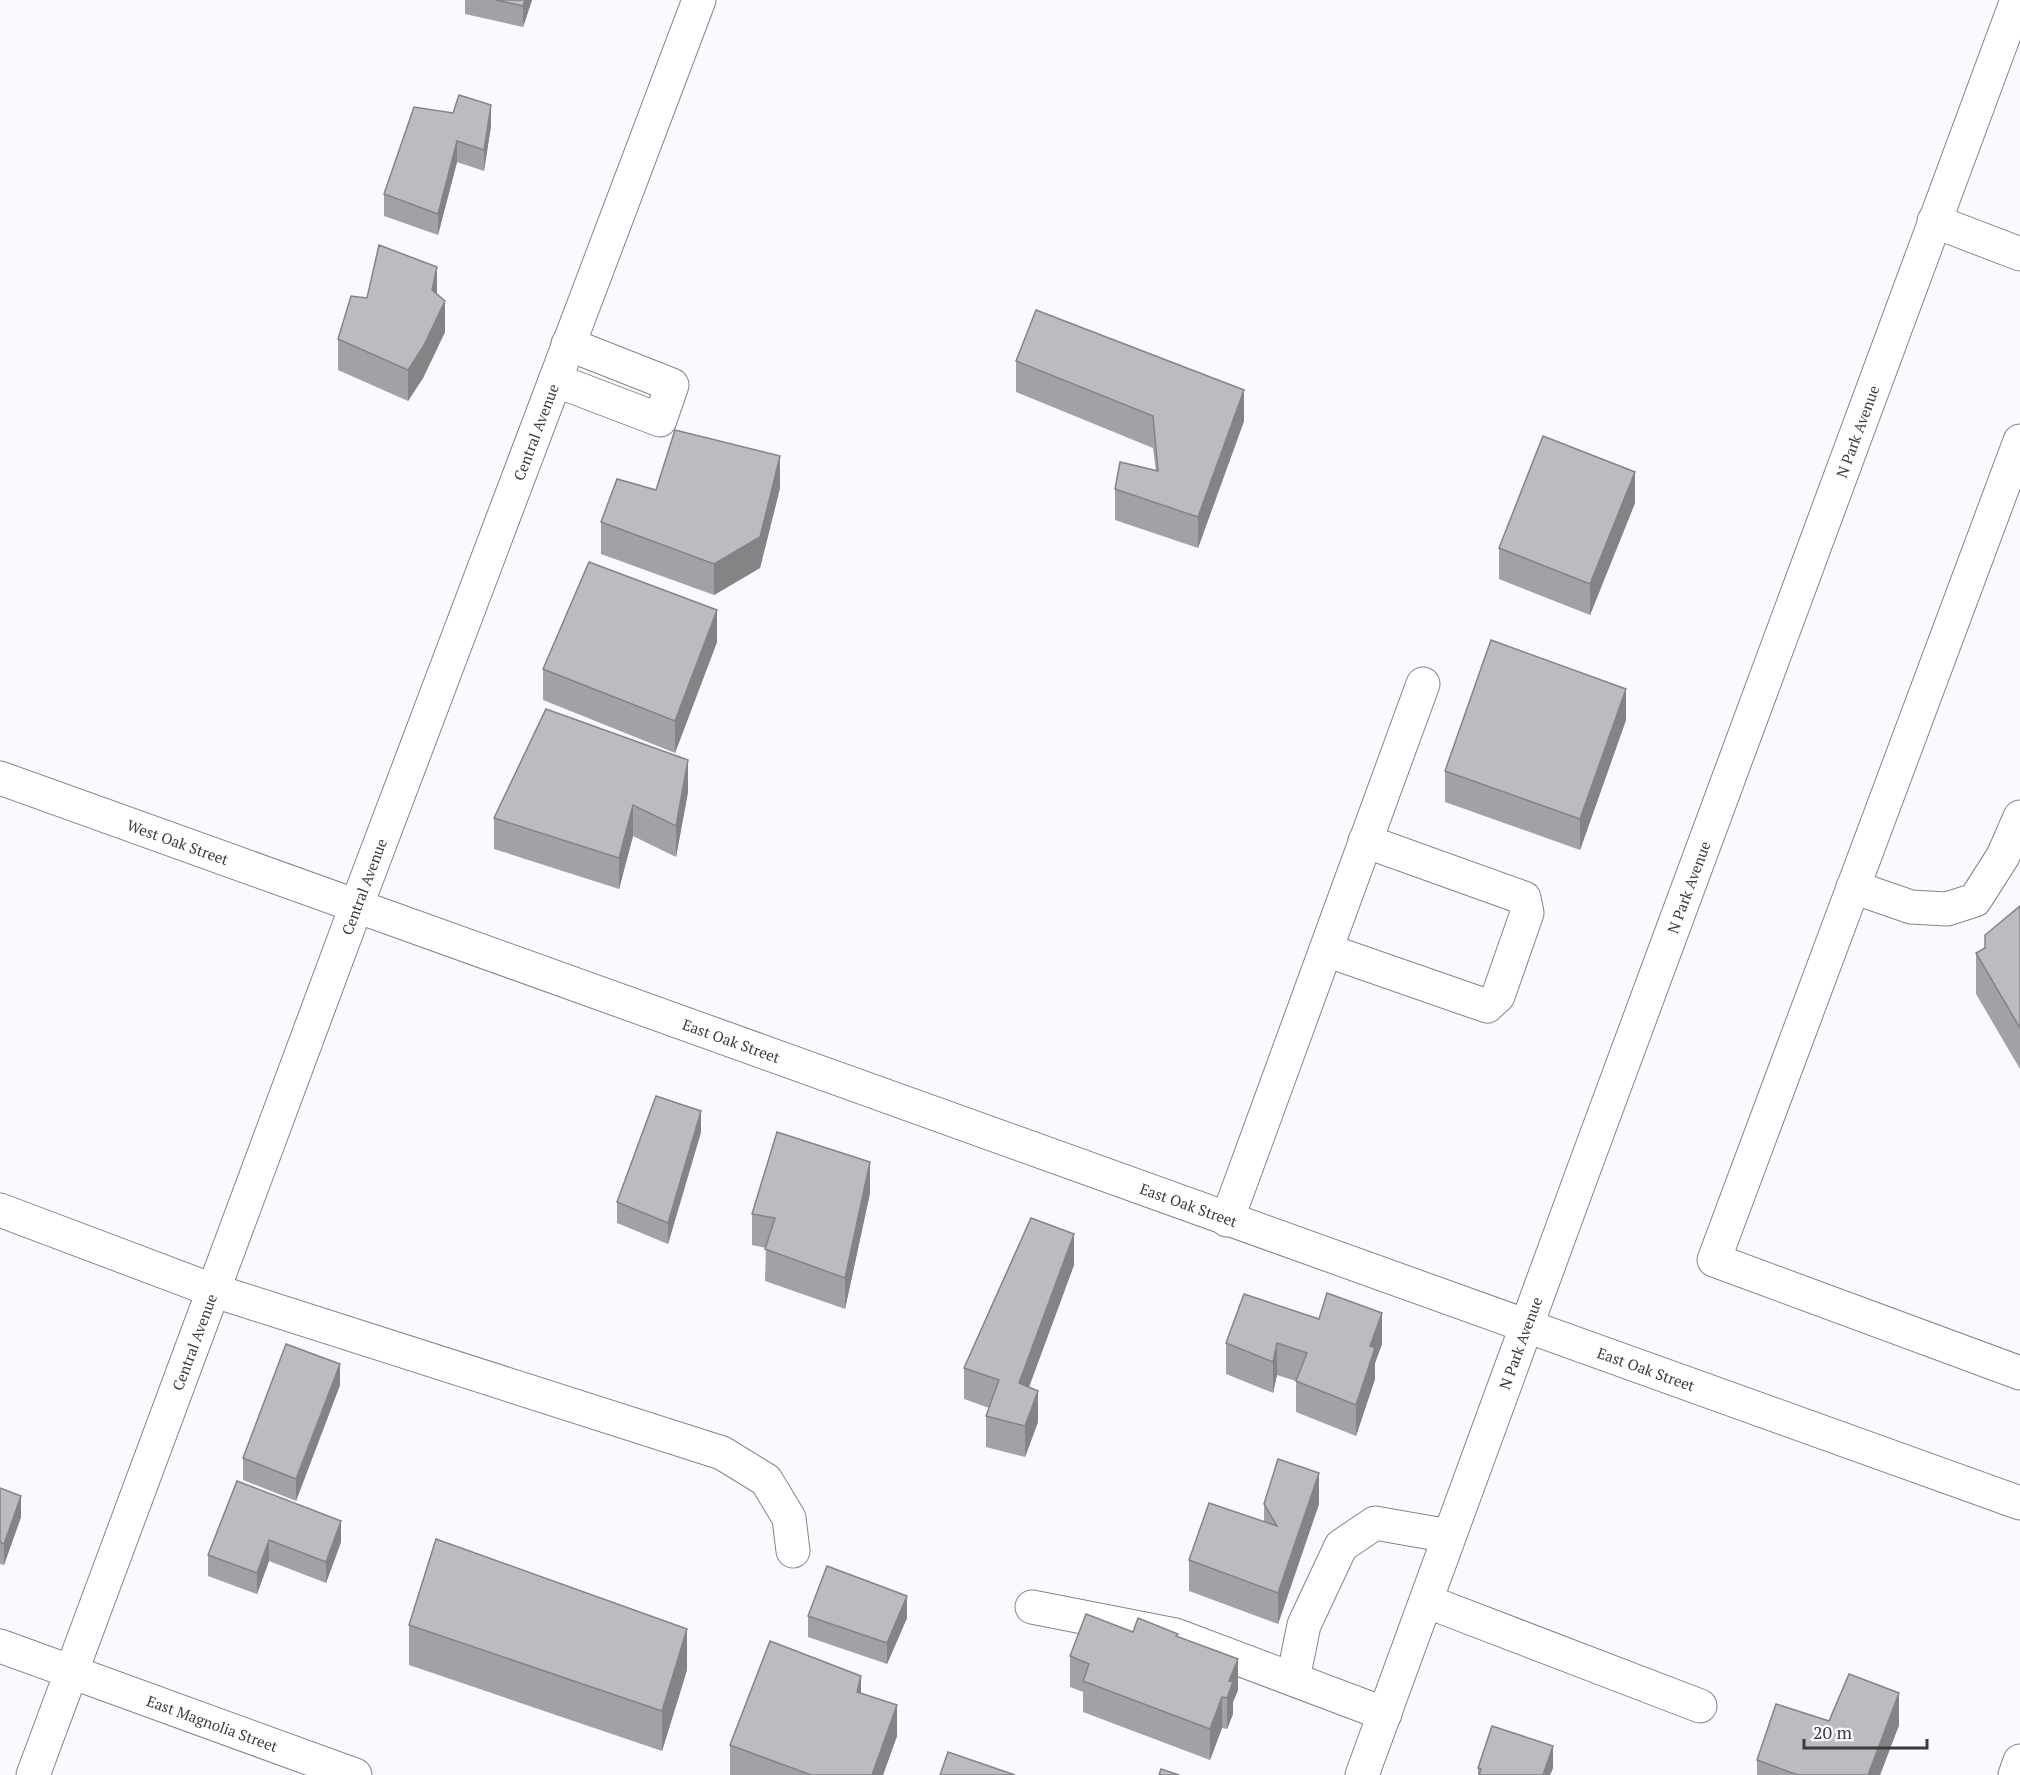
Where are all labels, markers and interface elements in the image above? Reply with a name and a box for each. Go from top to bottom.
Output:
street label: Central Avenue [508,381,563,483]
street label: N Park Avenue [1831,382,1883,480]
street label: West Oak Street [124,814,232,869]
street label: Central Avenue [337,835,391,938]
street label: N Park Avenue [1662,838,1715,936]
street label: East Oak Street [680,1014,783,1067]
street label: East Oak Street [1137,1178,1241,1231]
street label: Central Avenue [167,1291,221,1393]
street label: N Park Avenue [1494,1294,1546,1392]
street label: East Oak Street [1595,1342,1698,1396]
street label: East Magnolia Street [144,1690,281,1756]
scale bar [1804,1712,1927,1750]
text: 20 m [1813,1720,1853,1744]

